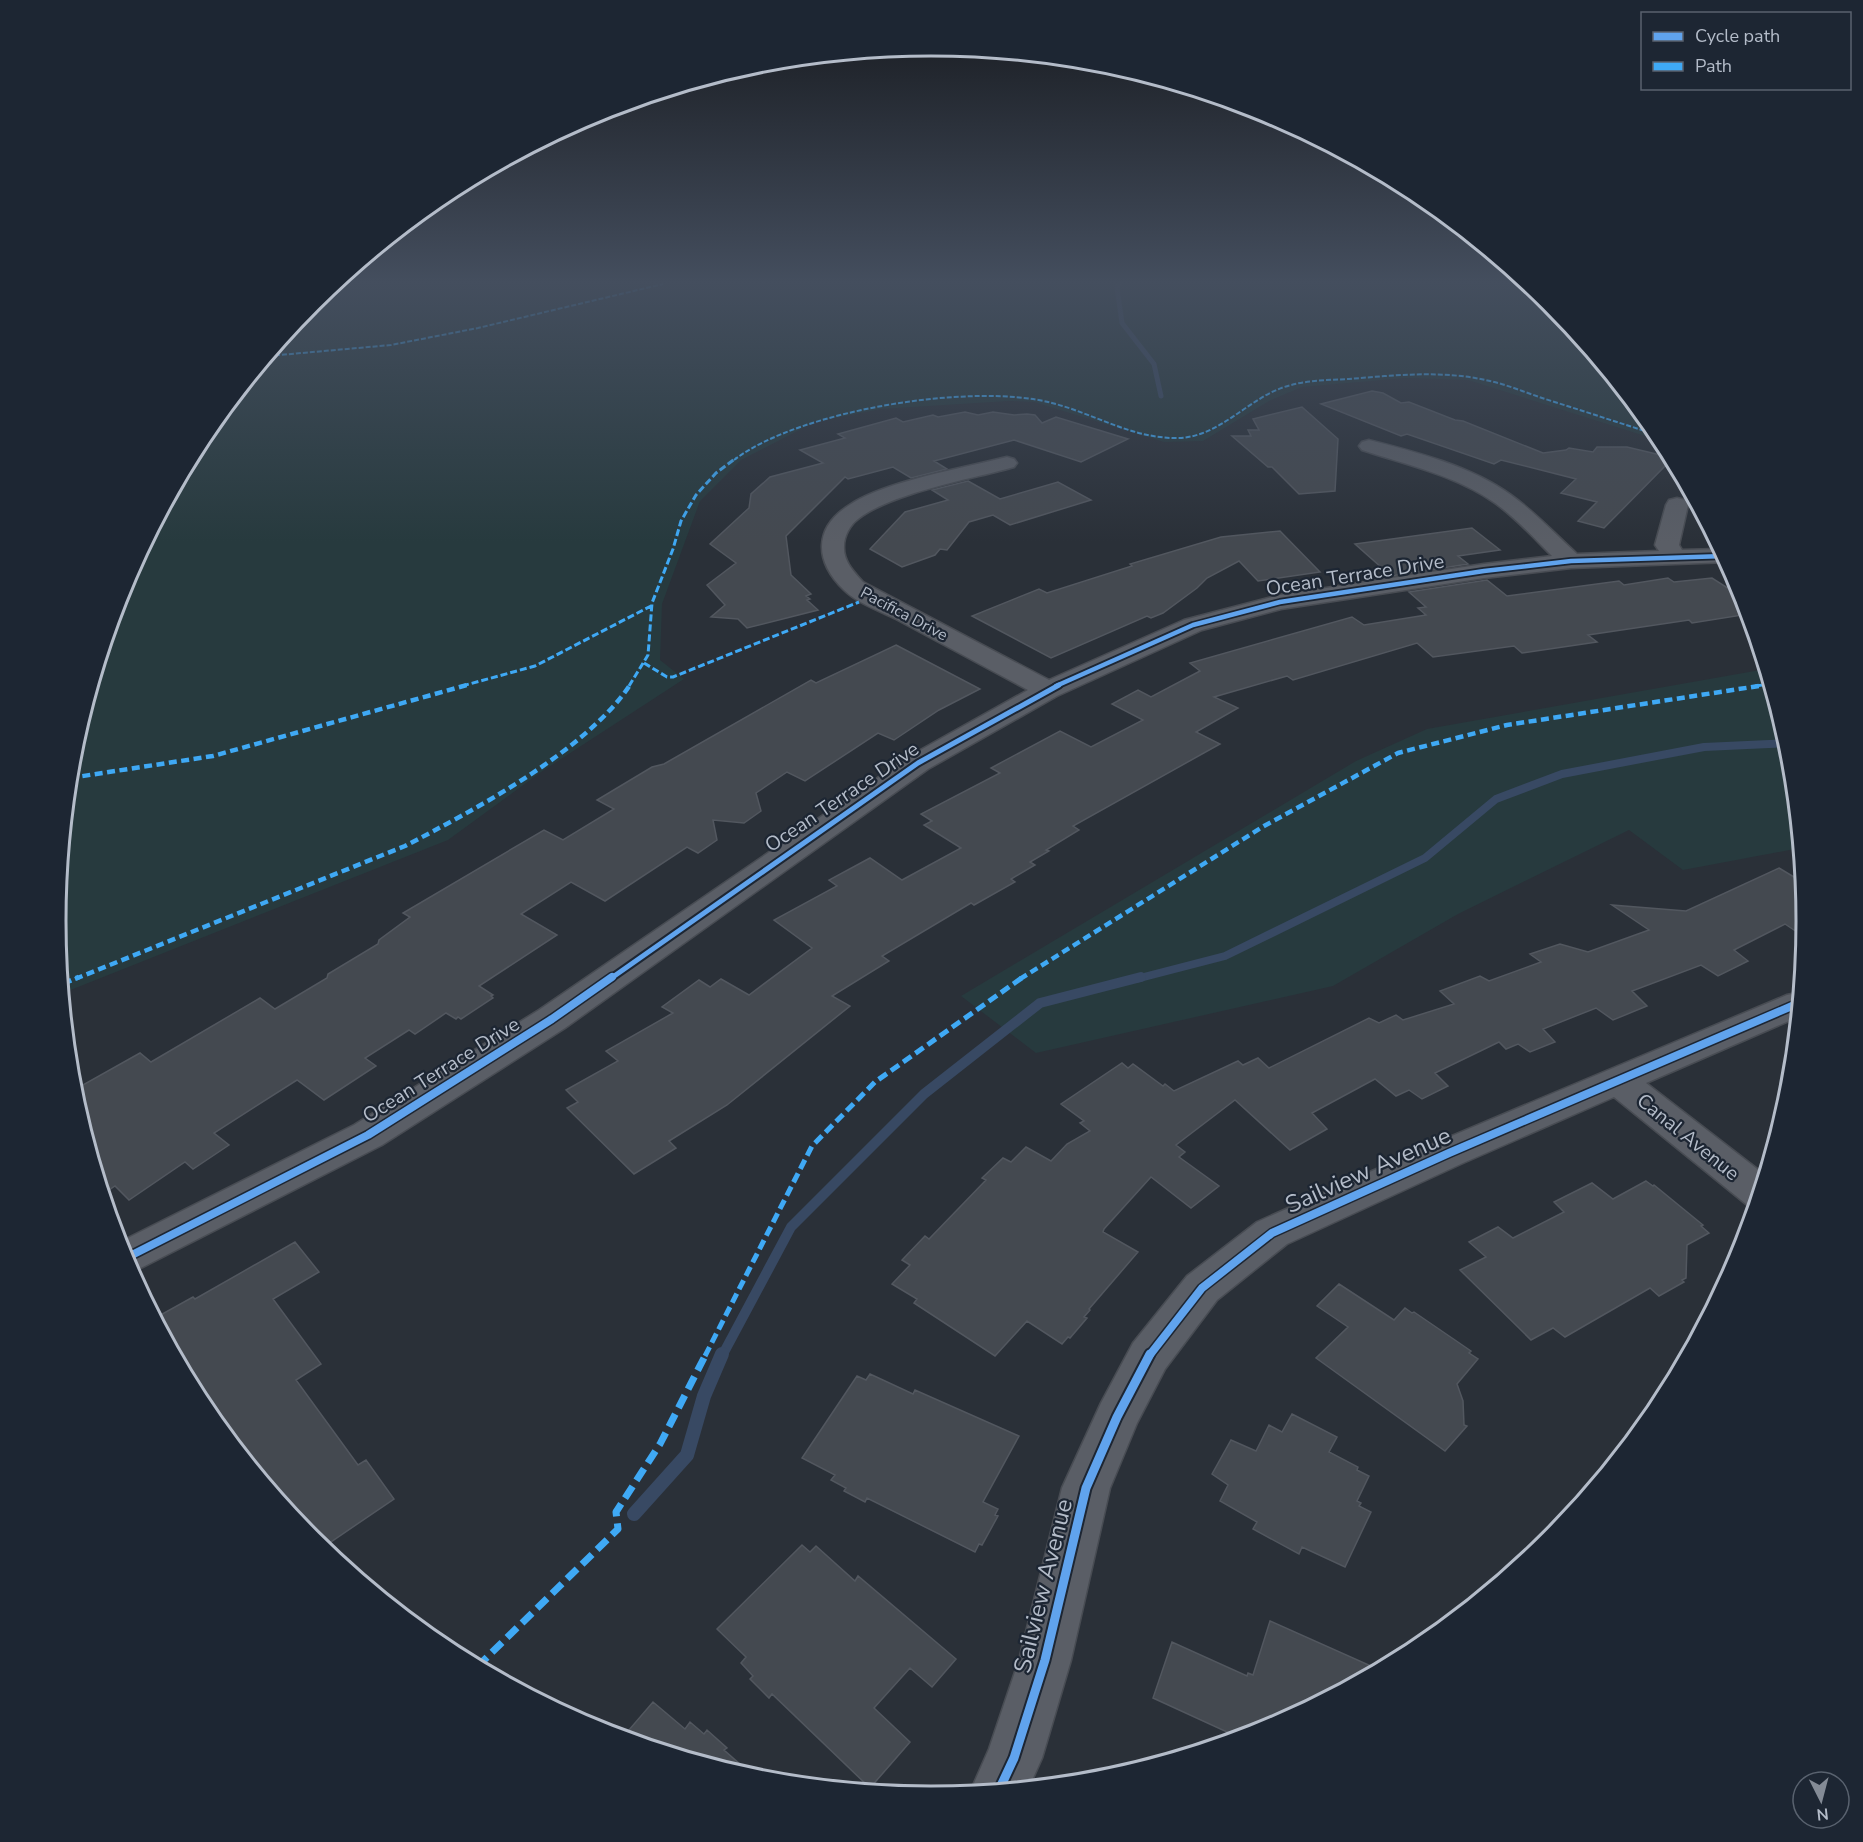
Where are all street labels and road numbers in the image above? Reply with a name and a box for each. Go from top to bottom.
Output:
street label: Ocean Terrace Drive [1264,548,1446,602]
street label: Pacifica Drive [856,582,952,646]
street label: Ocean Terrace Drive [760,735,924,859]
street label: Ocean Terrace Drive [357,1011,525,1129]
street label: Canal Avenue [1631,1087,1745,1187]
street label: Sailview Avenue [1280,1119,1456,1221]
street label: Sailview Avenue [1006,1496,1080,1676]

